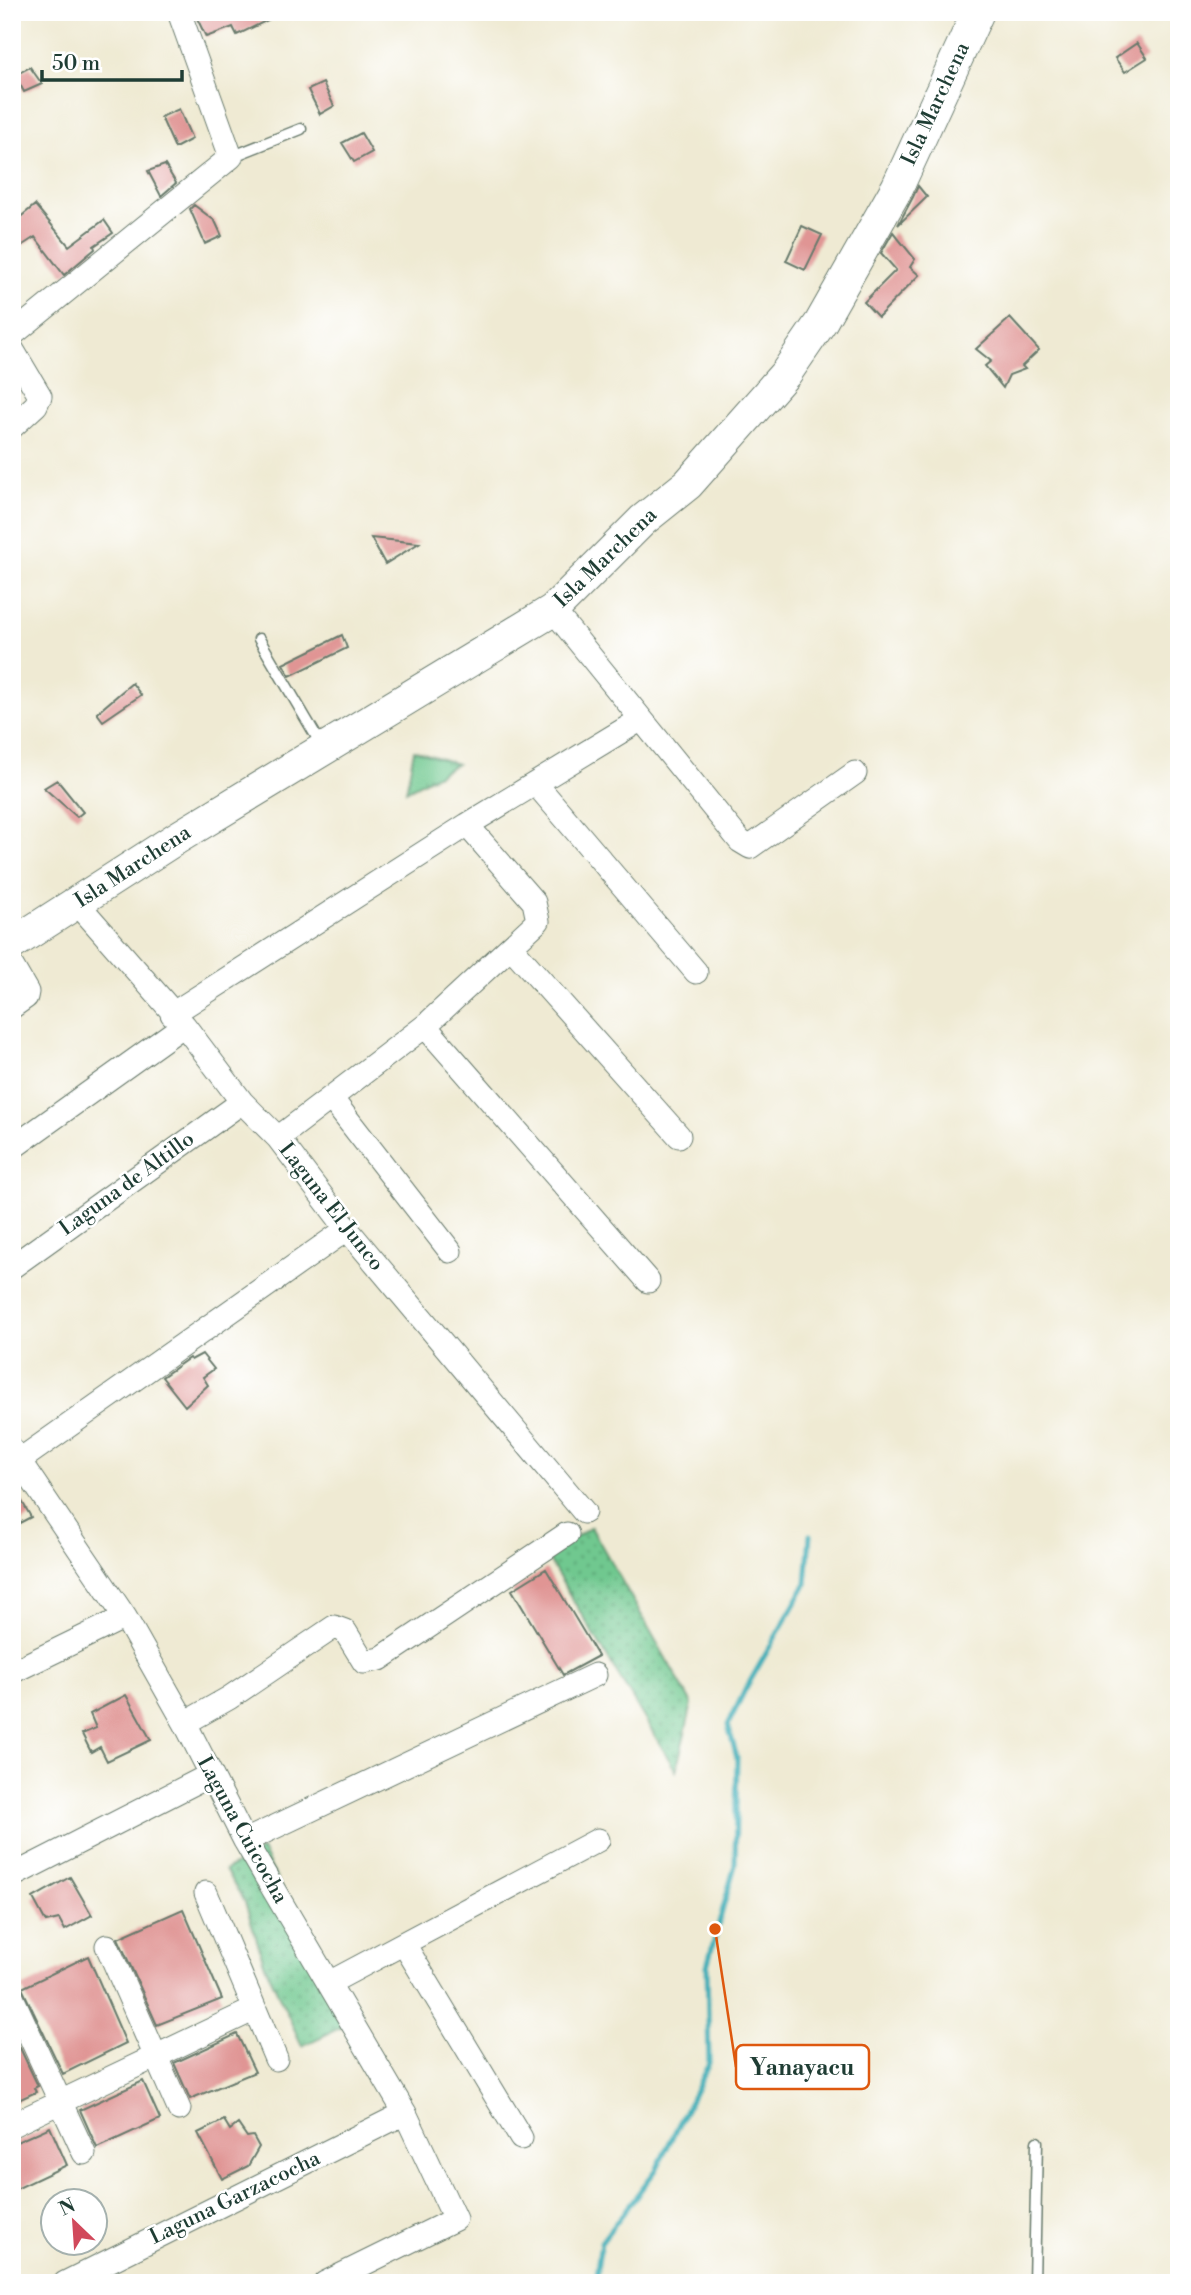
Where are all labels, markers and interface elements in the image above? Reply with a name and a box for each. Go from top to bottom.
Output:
scale bar [42,38,182,82]
street label: Isla Marchena [896,38,976,170]
text: 50 m [52,51,100,77]
street label: Isla Marchena [549,502,663,614]
street label: Isla Marchena [70,820,196,914]
street label: Laguna de Altillo [54,1126,200,1242]
street label: Laguna El Junco [273,1138,389,1276]
street label: Laguna Cuicocha [191,1752,293,1908]
callout: Yanayacu [736,2045,869,2089]
text: Yanayacu [750,2054,854,2082]
street label: Laguna Garzacocha [145,2145,325,2251]
north arrow [38,2186,108,2256]
text: N [55,2193,79,2222]

